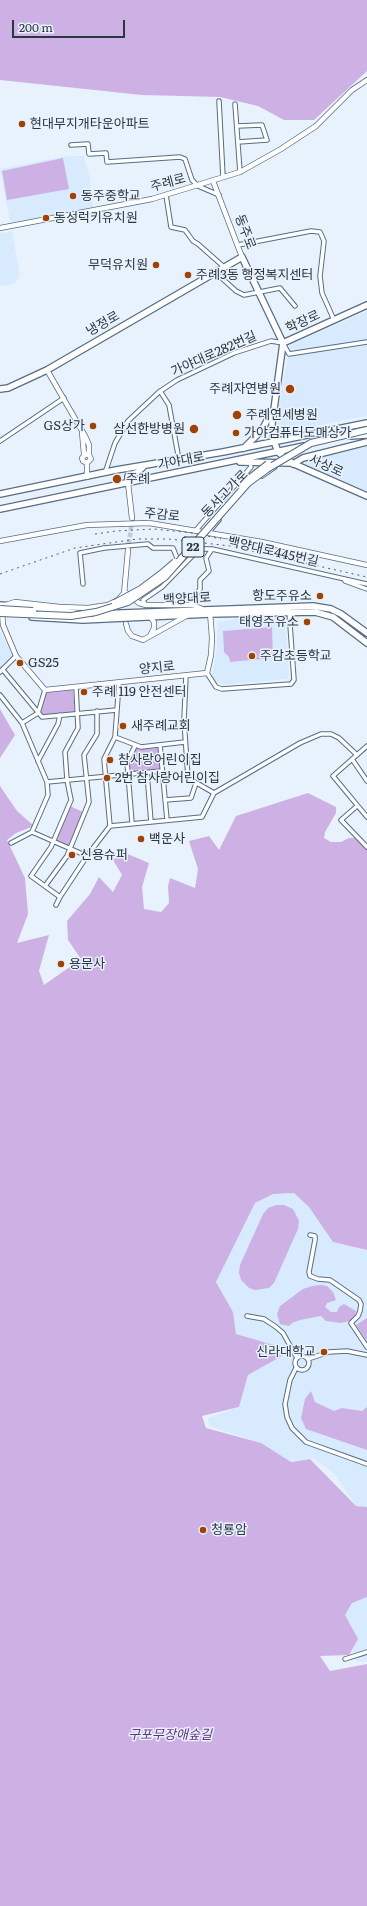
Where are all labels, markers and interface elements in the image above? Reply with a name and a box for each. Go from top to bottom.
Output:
scale bar [14,12,127,38]
text: 200 m [19,18,53,36]
place label: 현대무지개타운아파트 [30,116,150,132]
marker: 현대무지개타운아파트 [17,119,27,129]
street label: 주례로 [149,171,187,195]
place label: 동주중학교 [81,188,141,204]
marker: 동주중학교 [68,191,78,201]
place label: 동성럭키유치원 [54,210,138,226]
street label: 동주로 [231,212,259,252]
marker: 동성럭키유치원 [41,213,51,223]
place label: 무덕유치원 [88,257,148,273]
marker: 무덕유치원 [151,260,161,270]
place label: 주례3동 행정복지센터 [196,267,313,283]
marker: 주례3동 행정복지센터 [183,270,193,280]
street label: 학장로 [283,307,323,337]
street label: 냉정로 [84,308,122,340]
street label: 가야대로282번길 [169,328,259,380]
place label: 주례자연병원 [209,381,281,397]
marker: 주례자연병원 [284,383,296,395]
place label: 주례연세병원 [246,407,318,423]
marker: 주례연세병원 [231,409,243,421]
place label: GS상가 [44,418,85,434]
marker: GS상가 [88,421,98,431]
place label: 삼선한방병원 [113,421,185,437]
marker: 삼선한방병원 [188,423,200,435]
place label: 가야컴퓨터도매상가 [244,425,352,441]
marker: 가야컴퓨터도매상가 [231,428,241,438]
street label: 가야대로 [156,449,206,473]
street label: 사상로 [306,452,346,480]
street label: 동서고가로 [199,467,251,521]
place label: 주례 [126,471,150,487]
marker: 주례 [111,473,123,485]
street label: 주감로 [143,505,181,525]
street label: 백양대로445번길 [226,534,320,570]
road number: 22 [182,537,204,557]
place label: 항도주유소 [252,588,312,604]
street label: 백양대로 [163,590,211,608]
marker: 항도주유소 [315,591,325,601]
place label: 태영주유소 [239,614,299,630]
marker: 태영주유소 [302,617,312,627]
place label: 주감초등학교 [260,648,332,664]
marker: 주감초등학교 [247,651,257,661]
place label: GS25 [28,655,59,671]
marker: GS25 [15,658,25,668]
street label: 양지로 [138,658,176,678]
place label: 주례 119 안전센터 [92,684,186,700]
marker: 주례 119 안전센터 [79,687,89,697]
place label: 새주례교회 [131,718,191,734]
marker: 새주례교회 [118,721,128,731]
place label: 참사랑어린이집 [118,752,202,768]
marker: 참사랑어린이집 [105,755,115,765]
place label: 2번 참사랑어린이집 [115,770,220,786]
marker: 2번 참사랑어린이집 [102,773,112,783]
place label: 백운사 [149,831,185,847]
marker: 백운사 [136,834,146,844]
place label: 신용슈퍼 [80,847,128,863]
marker: 신용슈퍼 [67,850,77,860]
place label: 용문사 [69,956,105,972]
marker: 용문사 [56,959,66,969]
place label: 신라대학교 [256,1344,316,1360]
marker: 신라대학교 [319,1347,329,1357]
place label: 청룡암 [211,1522,247,1538]
marker: 청룡암 [198,1525,208,1535]
park label: 구포무장애숲길 [128,1727,212,1743]

